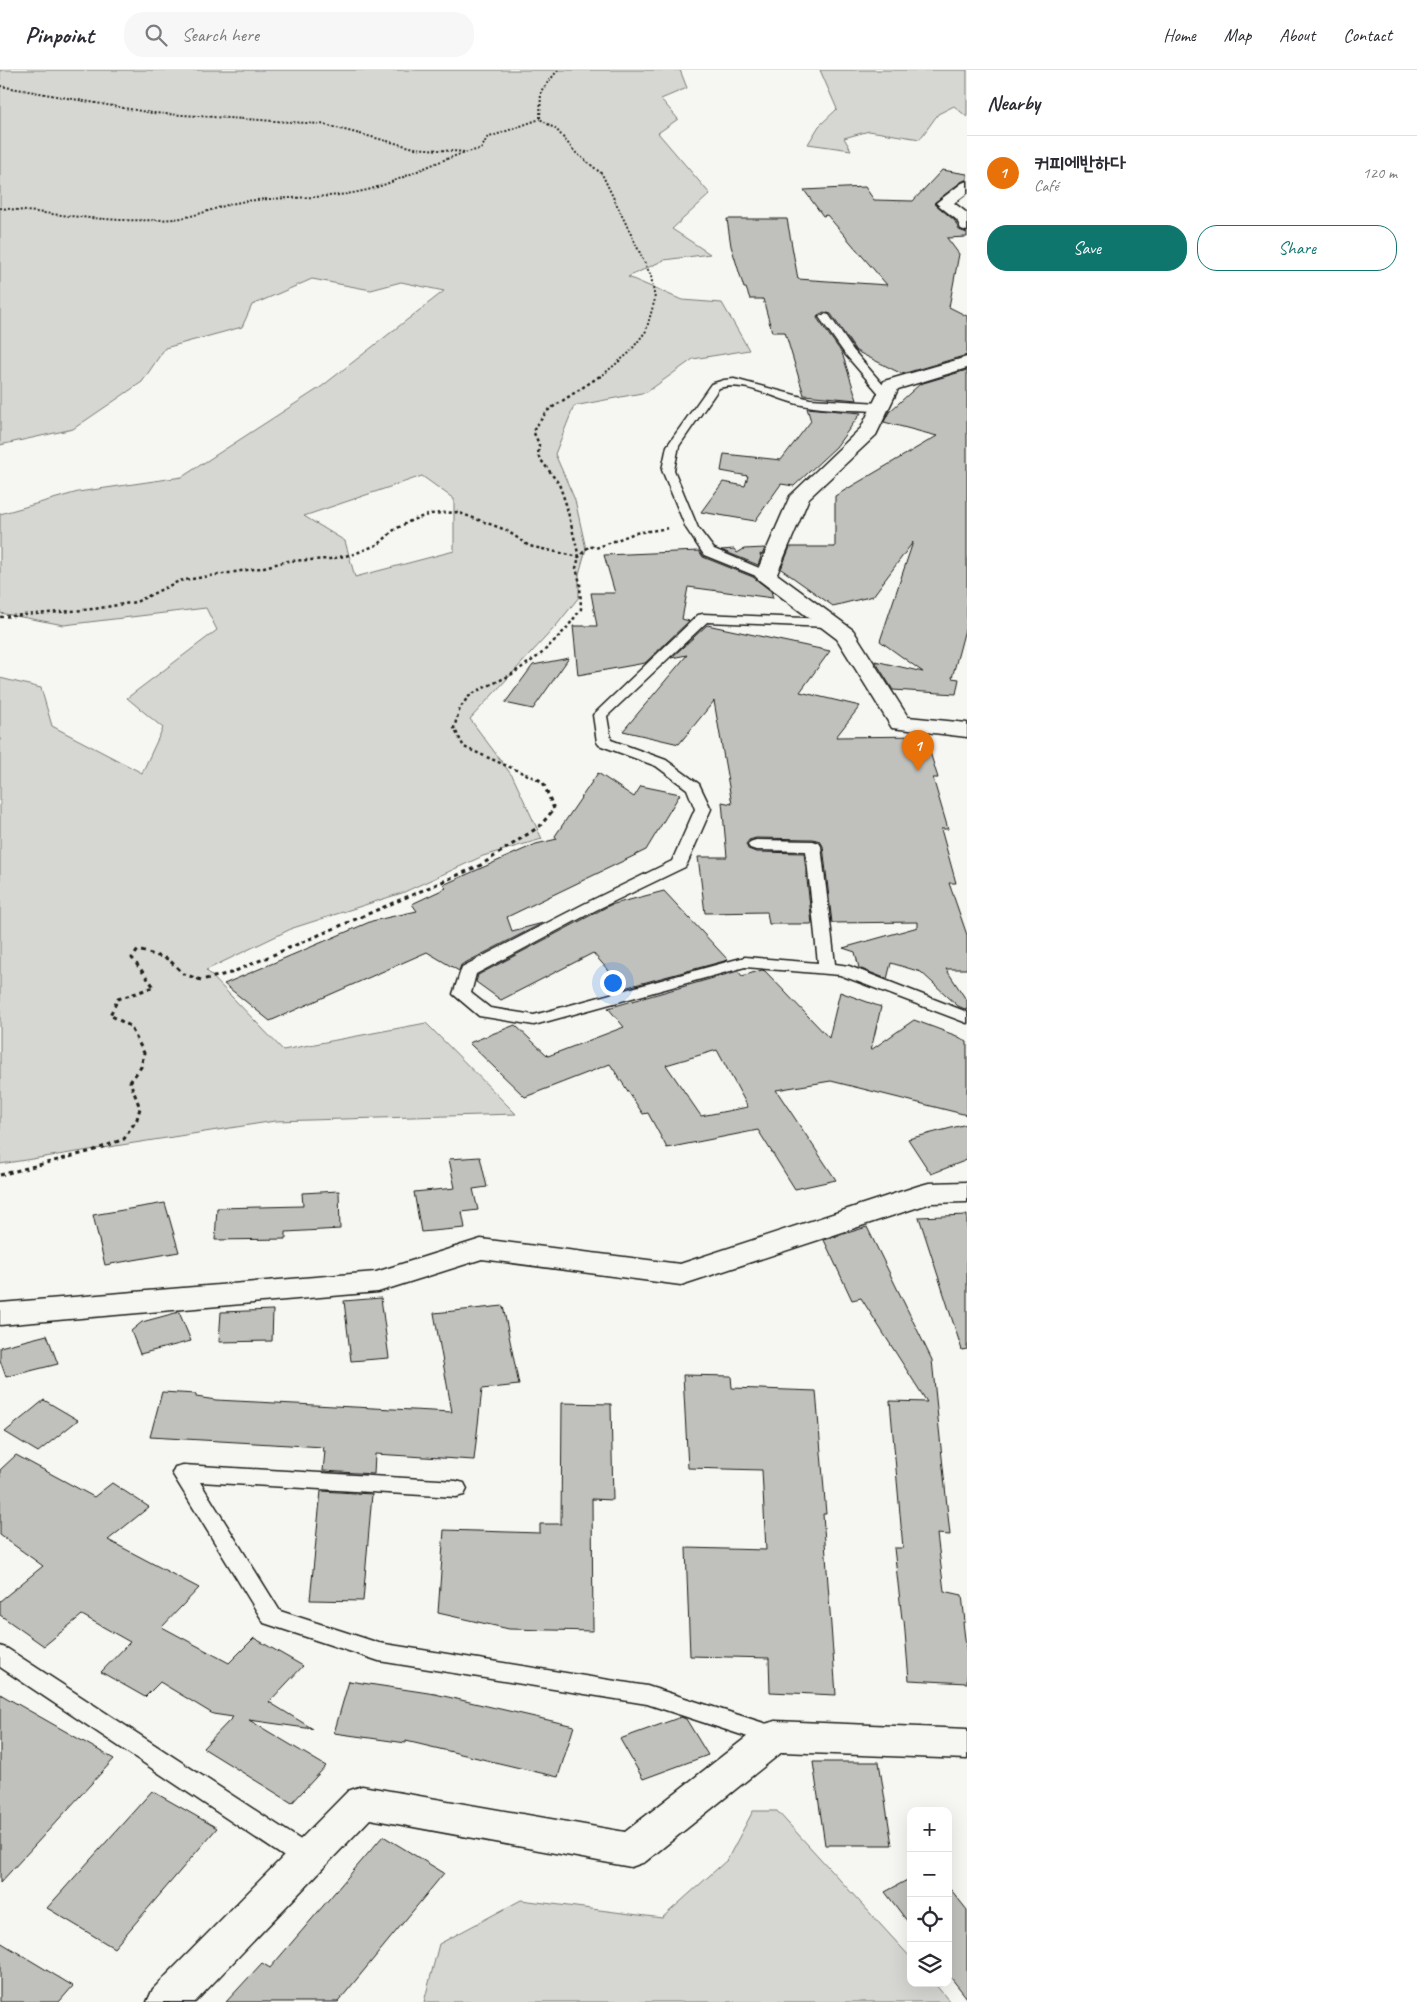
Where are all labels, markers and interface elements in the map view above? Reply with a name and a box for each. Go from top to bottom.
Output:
search box [124,12,474,57]
text: Pinpoint [25,20,94,50]
icon: search [142,21,170,49]
text: Search here [182,23,259,47]
text: Home [1163,24,1196,46]
text: Map [1224,24,1251,46]
text: About [1279,24,1315,46]
text: Contact [1343,24,1392,46]
text: Nearby [987,90,1040,116]
text: 커피에반하다 [1034,151,1126,175]
text: 1 [999,163,1007,183]
text: 120 m [1363,163,1397,183]
text: Café [1034,176,1058,196]
button: Save [987,225,1187,271]
button: Share [1197,225,1397,271]
pin: 1 [902,730,934,771]
your location [600,970,626,996]
map controls [907,1807,952,1987]
button: + [907,1807,952,1852]
button: − [907,1852,952,1897]
button: locate [907,1897,952,1942]
button: layers [907,1942,952,1987]

